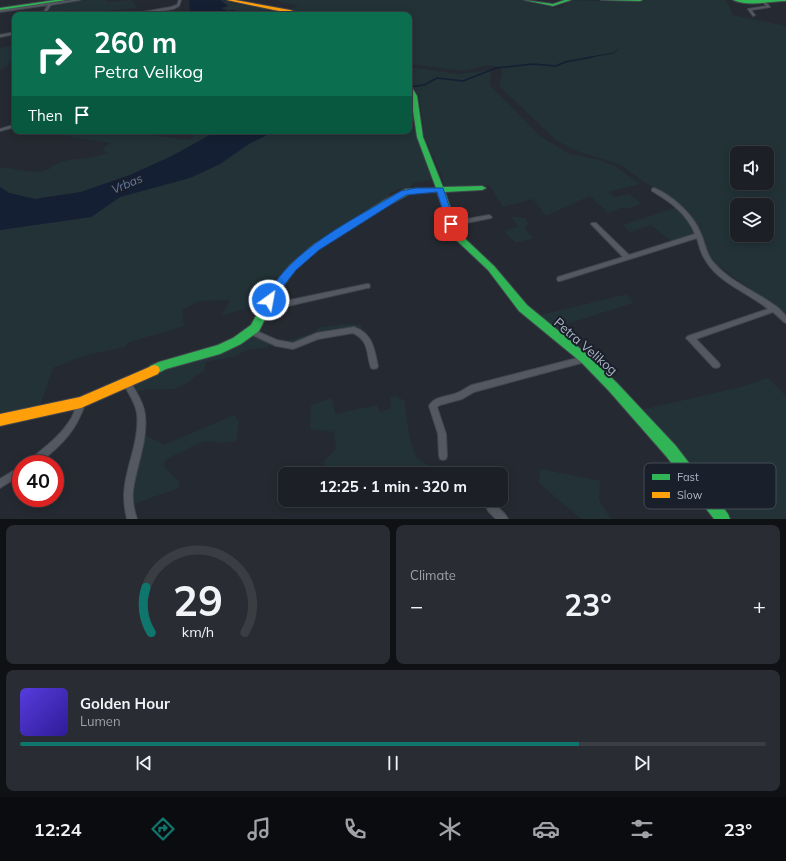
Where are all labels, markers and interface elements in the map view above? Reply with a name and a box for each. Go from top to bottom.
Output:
text: 260 m [94,25,177,60]
icon: right [28,28,80,80]
text: Petra Velikog [94,60,203,83]
icon: arrive [71,104,93,126]
text: Then [28,106,63,125]
map controls [730,146,774,242]
button: sound [730,146,774,190]
water label: Vrbas [109,170,145,197]
button: layers [730,198,774,242]
pin [434,207,468,241]
icon: arrive [440,213,462,235]
position arrow [248,279,290,321]
street label: Petra Velikog [551,314,621,378]
speed limit sign: 40 [12,455,64,507]
legend [644,463,776,509]
text: Fast [677,470,699,484]
text: 12:25 · 1 min · 320 m [319,477,467,496]
text: Slow [677,488,703,502]
text: Climate [410,567,456,583]
text: 29 [173,573,223,625]
text: 23° [564,586,612,624]
text: − [410,592,423,620]
text: + [753,592,766,620]
text: km/h [182,622,214,640]
text: Golden Hour [80,694,170,713]
text: Lumen [80,713,121,729]
icon: previous [133,752,155,774]
icon: pause [382,752,404,774]
icon: next [631,752,653,774]
icon: directions [149,815,177,843]
icon: music [245,815,273,843]
icon: phone [341,815,369,843]
icon: climate [436,815,464,843]
icon: car [532,815,560,843]
icon: filters [628,815,656,843]
text: 12:24 [34,818,82,841]
text: 23° [724,818,752,841]

